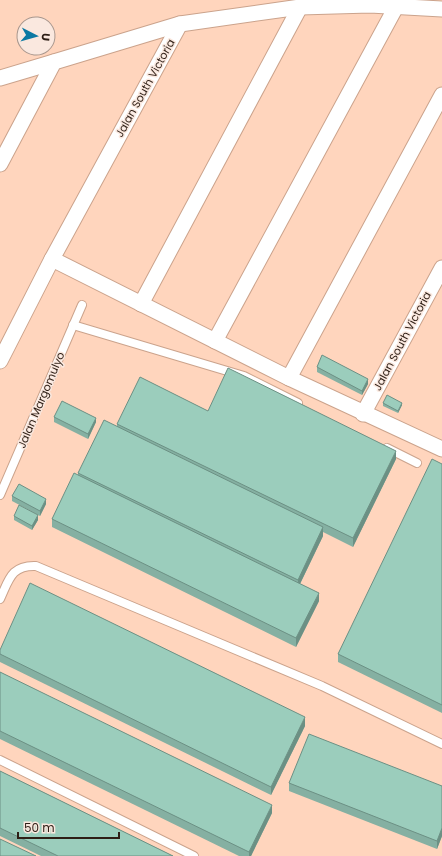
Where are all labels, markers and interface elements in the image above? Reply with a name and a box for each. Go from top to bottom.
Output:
north arrow [16,16,56,56]
text: U [38,32,54,42]
street label: Jalan South Victoria [111,36,179,140]
street label: Jalan South Victoria [369,289,435,393]
street label: Jalan Margomulyo [13,349,69,451]
scale bar [18,814,119,840]
text: 50 m [24,819,55,836]

